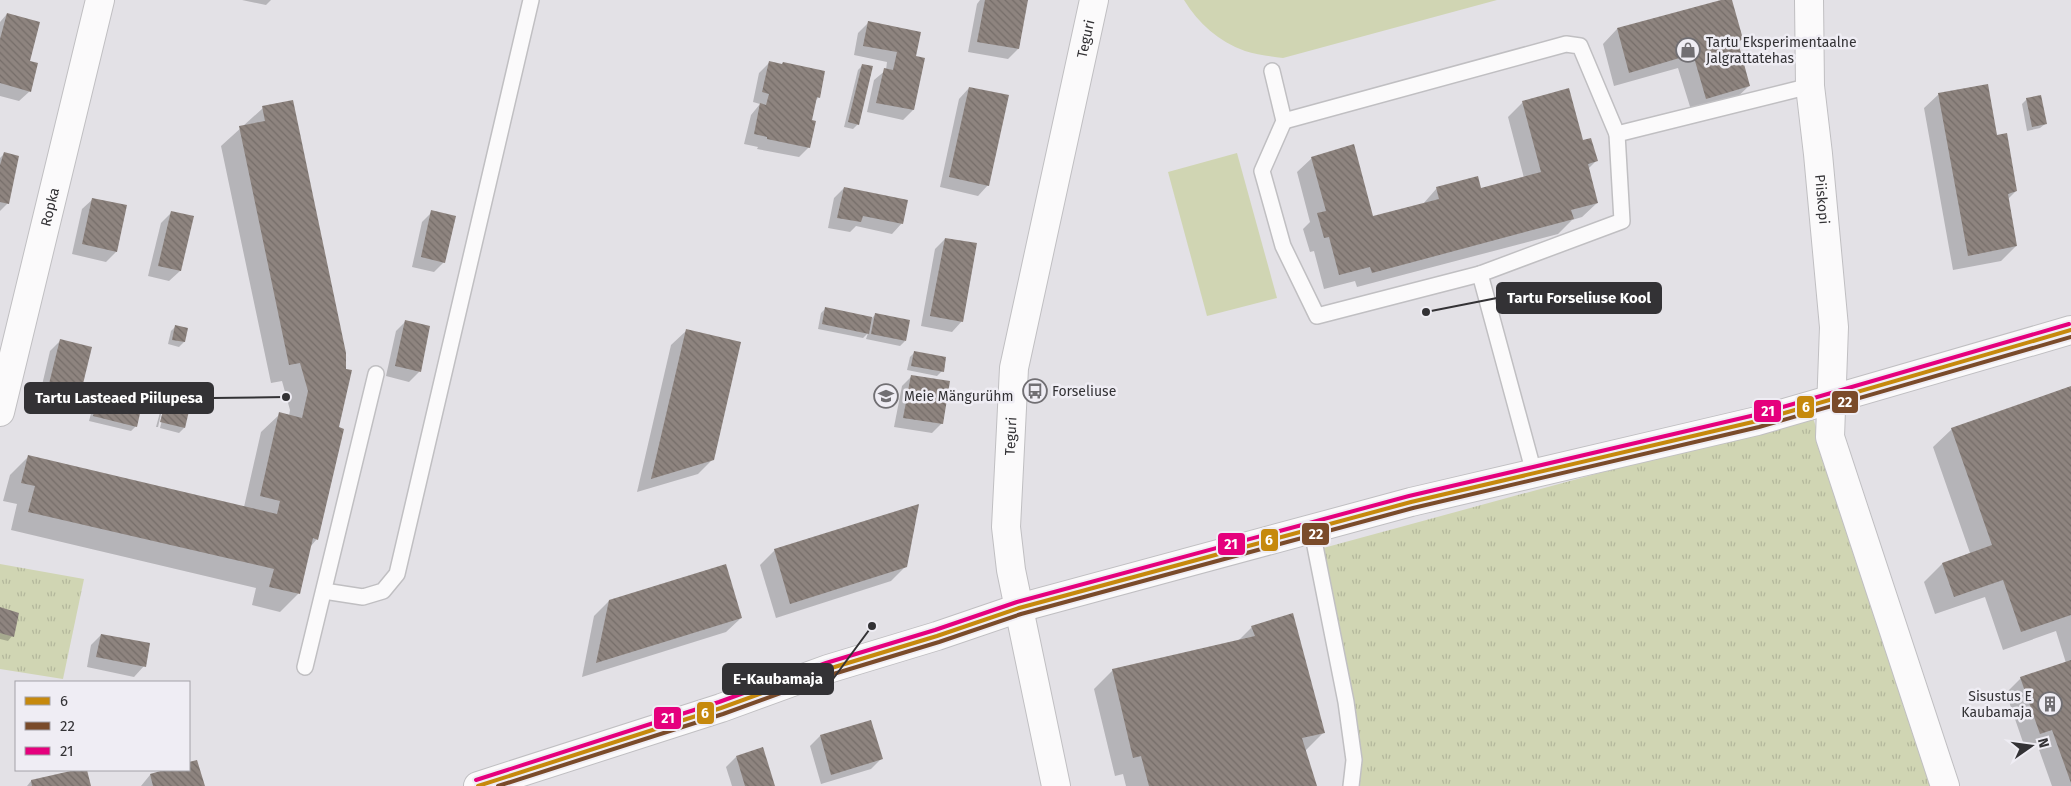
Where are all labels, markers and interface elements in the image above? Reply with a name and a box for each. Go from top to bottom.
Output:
street label: Teguri [1074,18,1098,60]
place label: Tartu Eksperimentaalne Jalgrattatehas [1706,34,1857,67]
shop icon: Tartu Eksperimentaalne Jalgrattatehas [1675,37,1701,63]
street label: Piiskopi [1811,174,1832,225]
street label: Ropka [37,186,63,228]
callout: Tartu Forseliuse Kool [1497,283,1661,313]
text: Tartu Forseliuse Kool [1507,289,1652,307]
bus stop icon: Forseliuse [1022,378,1048,404]
callout: Tartu Lasteaed Piilupesa [25,383,213,413]
school or university icon: Meie Mängurühm [873,383,899,409]
place label: Forseliuse [1052,383,1116,400]
place label: Meie Mängurühm [904,388,1014,405]
text: Tartu Lasteaed Piilupesa [35,389,203,407]
line badge: 22 [1831,390,1859,414]
text: 22 [1838,394,1852,411]
line badge: 6 [1796,395,1815,419]
line badge: 21 [1753,399,1782,423]
text: 6 [1802,399,1810,416]
text: 21 [1761,403,1775,420]
street label: Teguri [1002,416,1021,456]
line badge: 22 [1301,522,1330,546]
text: 22 [1309,526,1323,543]
line badge: 6 [1260,528,1279,552]
line badge: 21 [1217,532,1246,556]
text: 6 [1265,532,1273,549]
text: 21 [1224,536,1238,553]
callout: E-Kaubamaja [723,664,833,694]
text: E-Kaubamaja [733,670,823,688]
legend [15,681,190,771]
place label: Sisustus E Kaubamaja [1961,688,2032,721]
building icon: Sisustus E Kaubamaja [2037,691,2063,717]
text: 6 [60,692,68,710]
line badge: 6 [696,701,715,725]
text: 6 [701,705,709,722]
line badge: 21 [653,706,682,730]
text: 21 [661,710,675,727]
text: 22 [60,717,75,735]
north arrow [2006,721,2056,771]
text: N [2034,736,2053,750]
text: 21 [60,742,74,760]

